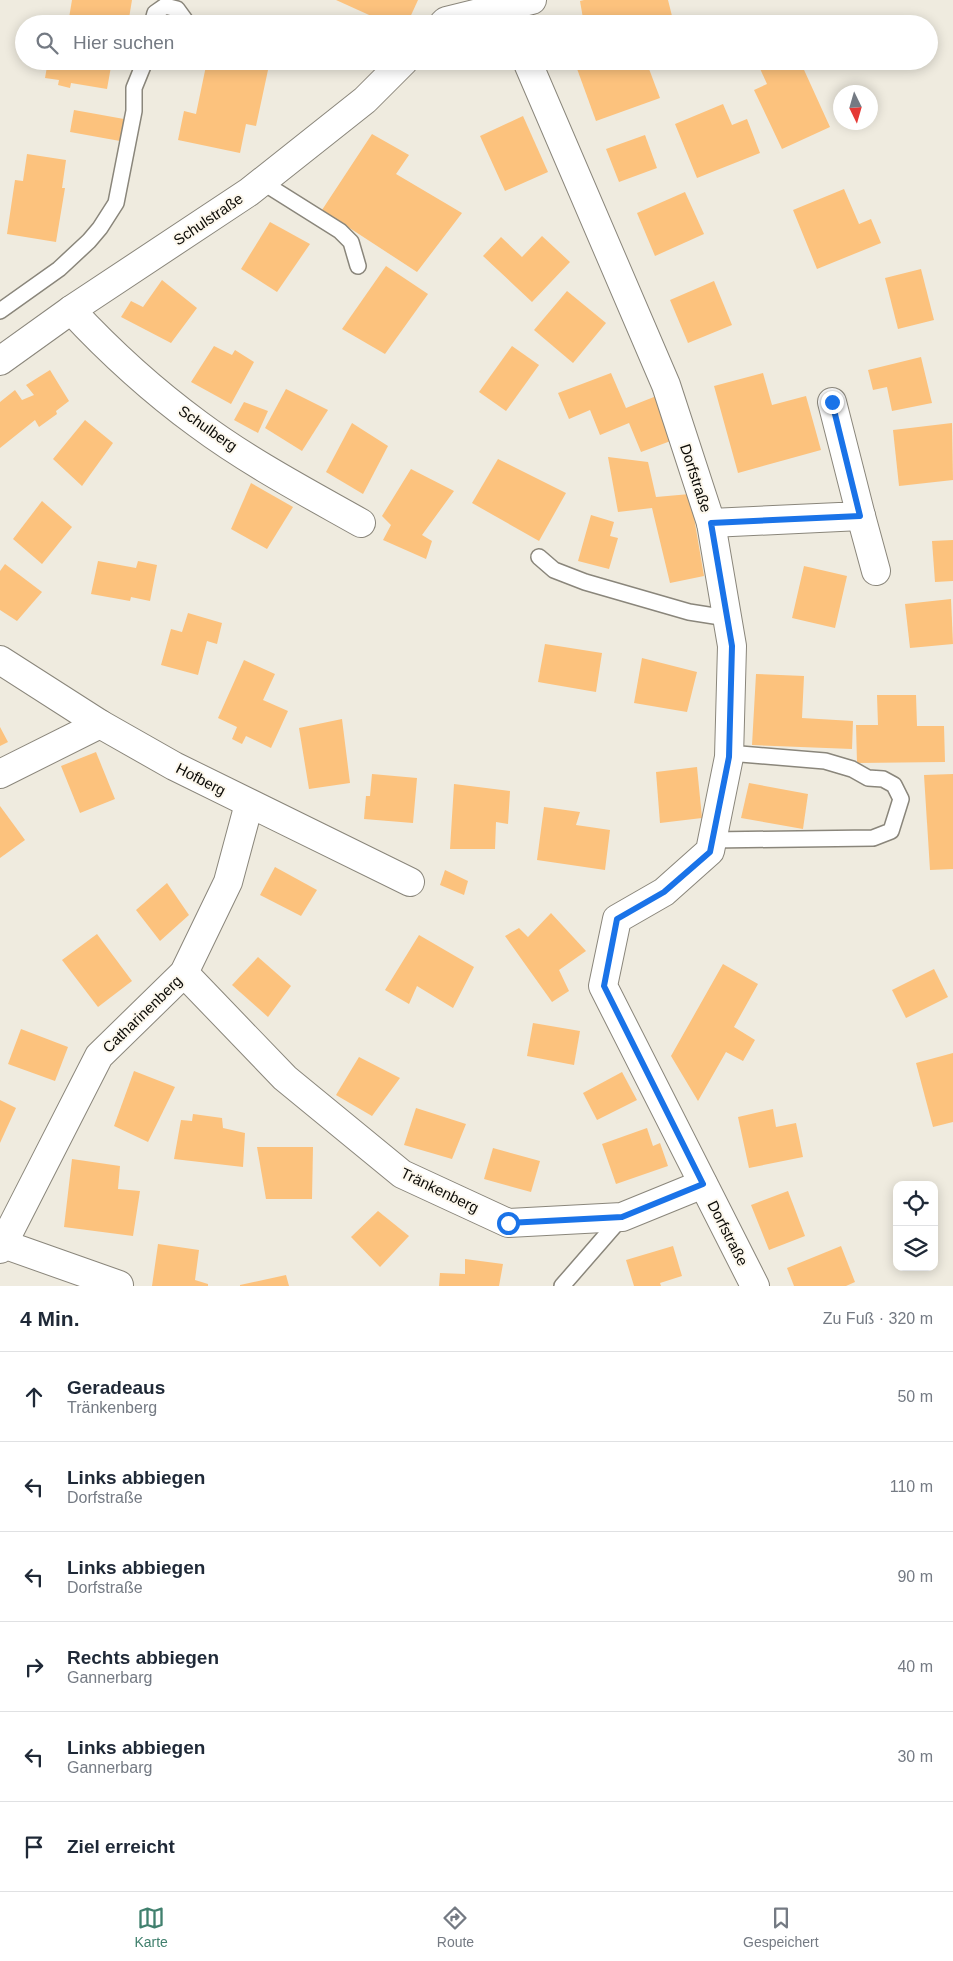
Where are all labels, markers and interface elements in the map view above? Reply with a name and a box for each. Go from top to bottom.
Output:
search box [15,15,938,70]
icon: search [33,29,61,57]
text: Hier suchen [73,32,174,53]
north arrow [833,85,878,130]
street label: Schulstraße [170,190,246,248]
route end [821,391,844,414]
street label: Schulberg [175,402,241,454]
street label: Dorfstraße [677,442,715,514]
street label: Hofberg [173,759,229,799]
street label: Catharinenberg [99,972,185,1056]
street label: Tränkenberg [398,1164,482,1216]
map controls [893,1181,938,1271]
button: locate [893,1181,938,1226]
street label: Dorfstraße [704,1198,752,1268]
route start [497,1212,520,1235]
button: layers [893,1226,938,1271]
text: 4 Min. [20,1307,80,1330]
text: Zu Fuß · 320 m [823,1310,933,1327]
text: Geradeaus [67,1377,165,1398]
icon: ahead [20,1383,48,1411]
text: 50 m [897,1388,933,1405]
text: Tränkenberg [67,1399,157,1416]
text: Links abbiegen [67,1467,205,1488]
icon: left [20,1473,48,1501]
text: 110 m [890,1478,933,1495]
text: Dorfstraße [67,1489,143,1506]
text: Links abbiegen [67,1557,205,1578]
icon: left [20,1563,48,1591]
text: 90 m [897,1568,933,1585]
text: Dorfstraße [67,1579,143,1596]
text: Rechts abbiegen [67,1647,219,1668]
icon: right [20,1653,48,1681]
text: 40 m [897,1658,933,1675]
text: Gannerbarg [67,1669,152,1686]
text: Links abbiegen [67,1737,205,1758]
icon: left [20,1743,48,1771]
text: 30 m [897,1748,933,1765]
text: Gannerbarg [67,1759,152,1776]
icon: arrive [20,1833,48,1861]
text: Ziel erreicht [67,1836,175,1857]
tab: Karte [134,1904,168,1950]
tab: Route [437,1904,474,1950]
tab: Gespeichert [743,1904,819,1950]

